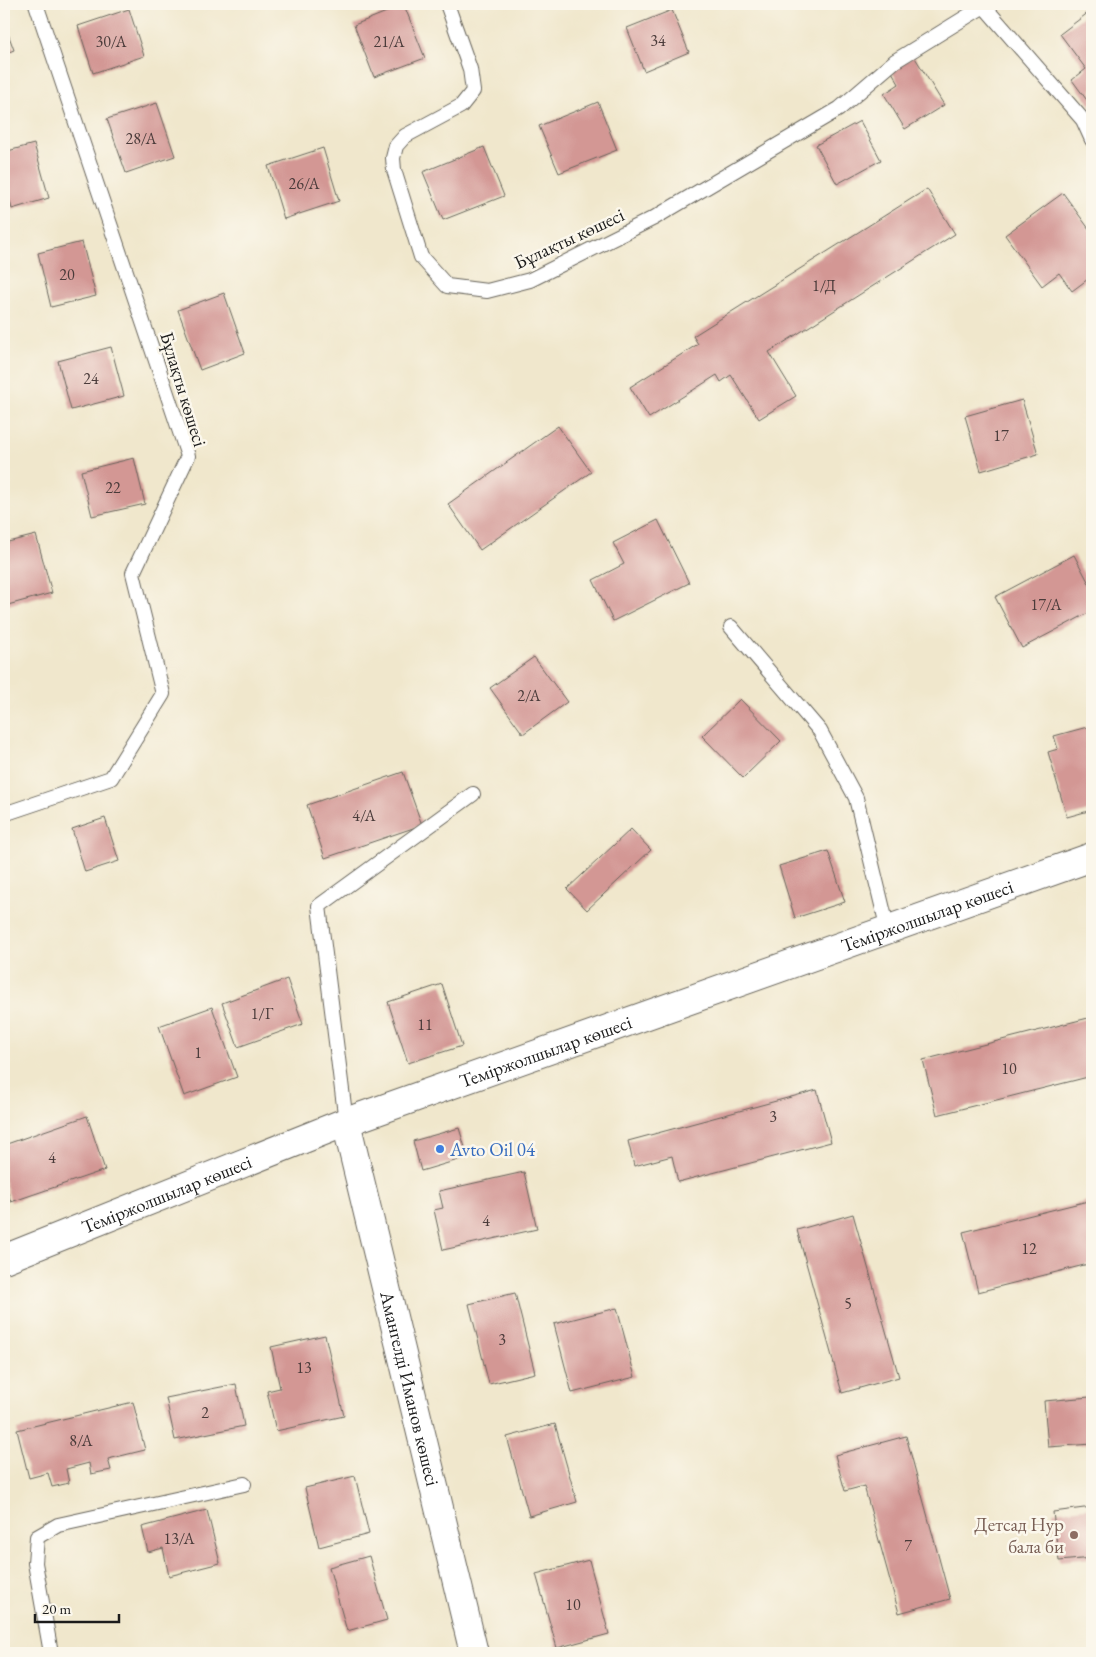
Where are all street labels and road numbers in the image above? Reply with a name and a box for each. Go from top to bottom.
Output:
street label: Бұлақты көшесі [510,202,629,275]
street label: Бұлақты көшесі [154,329,213,450]
street label: Теміржолшылар көшесі [838,874,1017,958]
street label: Теміржолшылар көшесі [456,1009,635,1094]
street label: Теміржолшылар көшесі [78,1149,256,1240]
street label: Амангелді Иманов көшесі [374,1287,445,1489]

